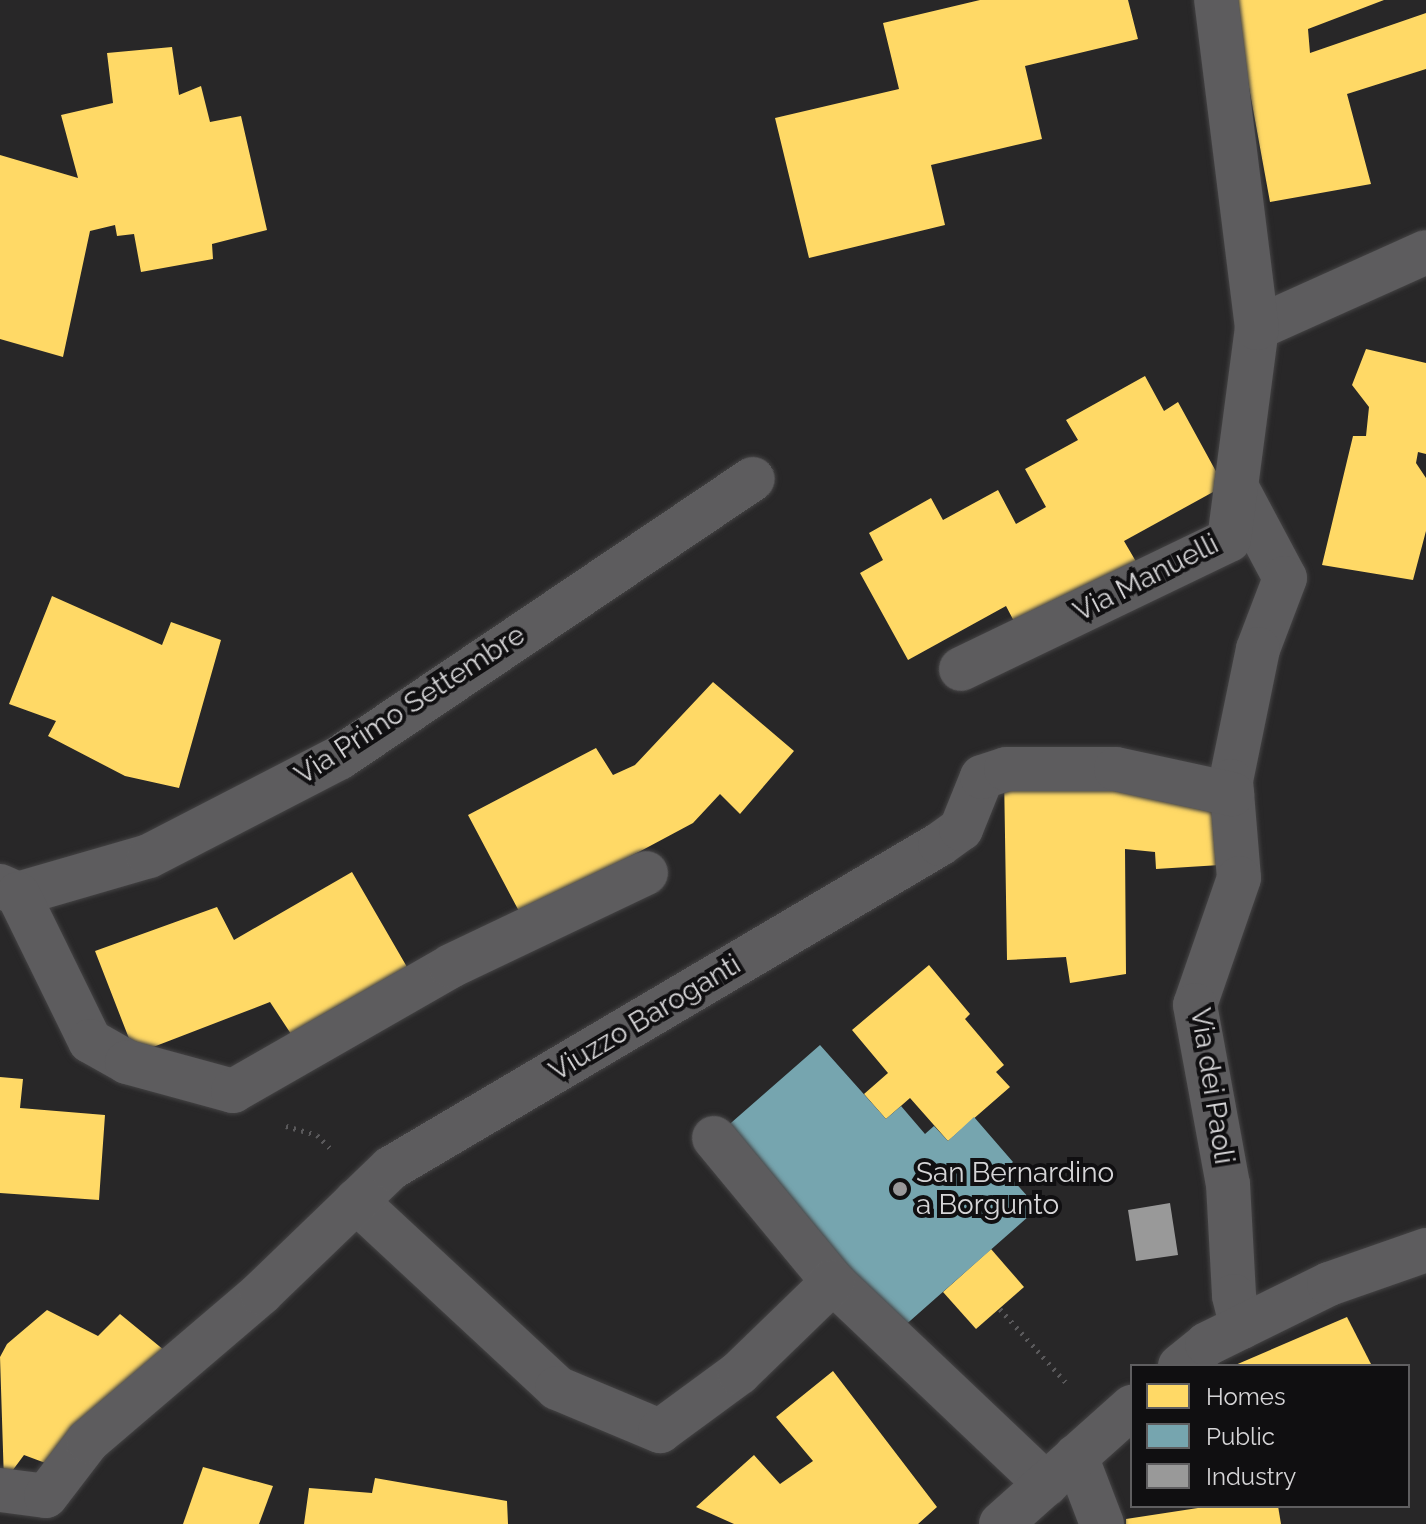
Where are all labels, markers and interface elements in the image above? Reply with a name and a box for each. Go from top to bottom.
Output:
street label: Via Manuelli [1068,527,1224,629]
street label: Via Primo Settembre [289,618,531,792]
street label: Viuzzo Baroganti [543,948,747,1088]
street label: Via dei Paoli [1183,1006,1241,1166]
place label: San Bernardino a Borgunto [916,1156,1114,1222]
marker: San Bernardino a Borgunto [891,1180,909,1198]
legend [1130,1364,1410,1508]
text: Homes [1206,1382,1286,1411]
text: Public [1206,1422,1275,1451]
text: Industry [1206,1462,1296,1491]

